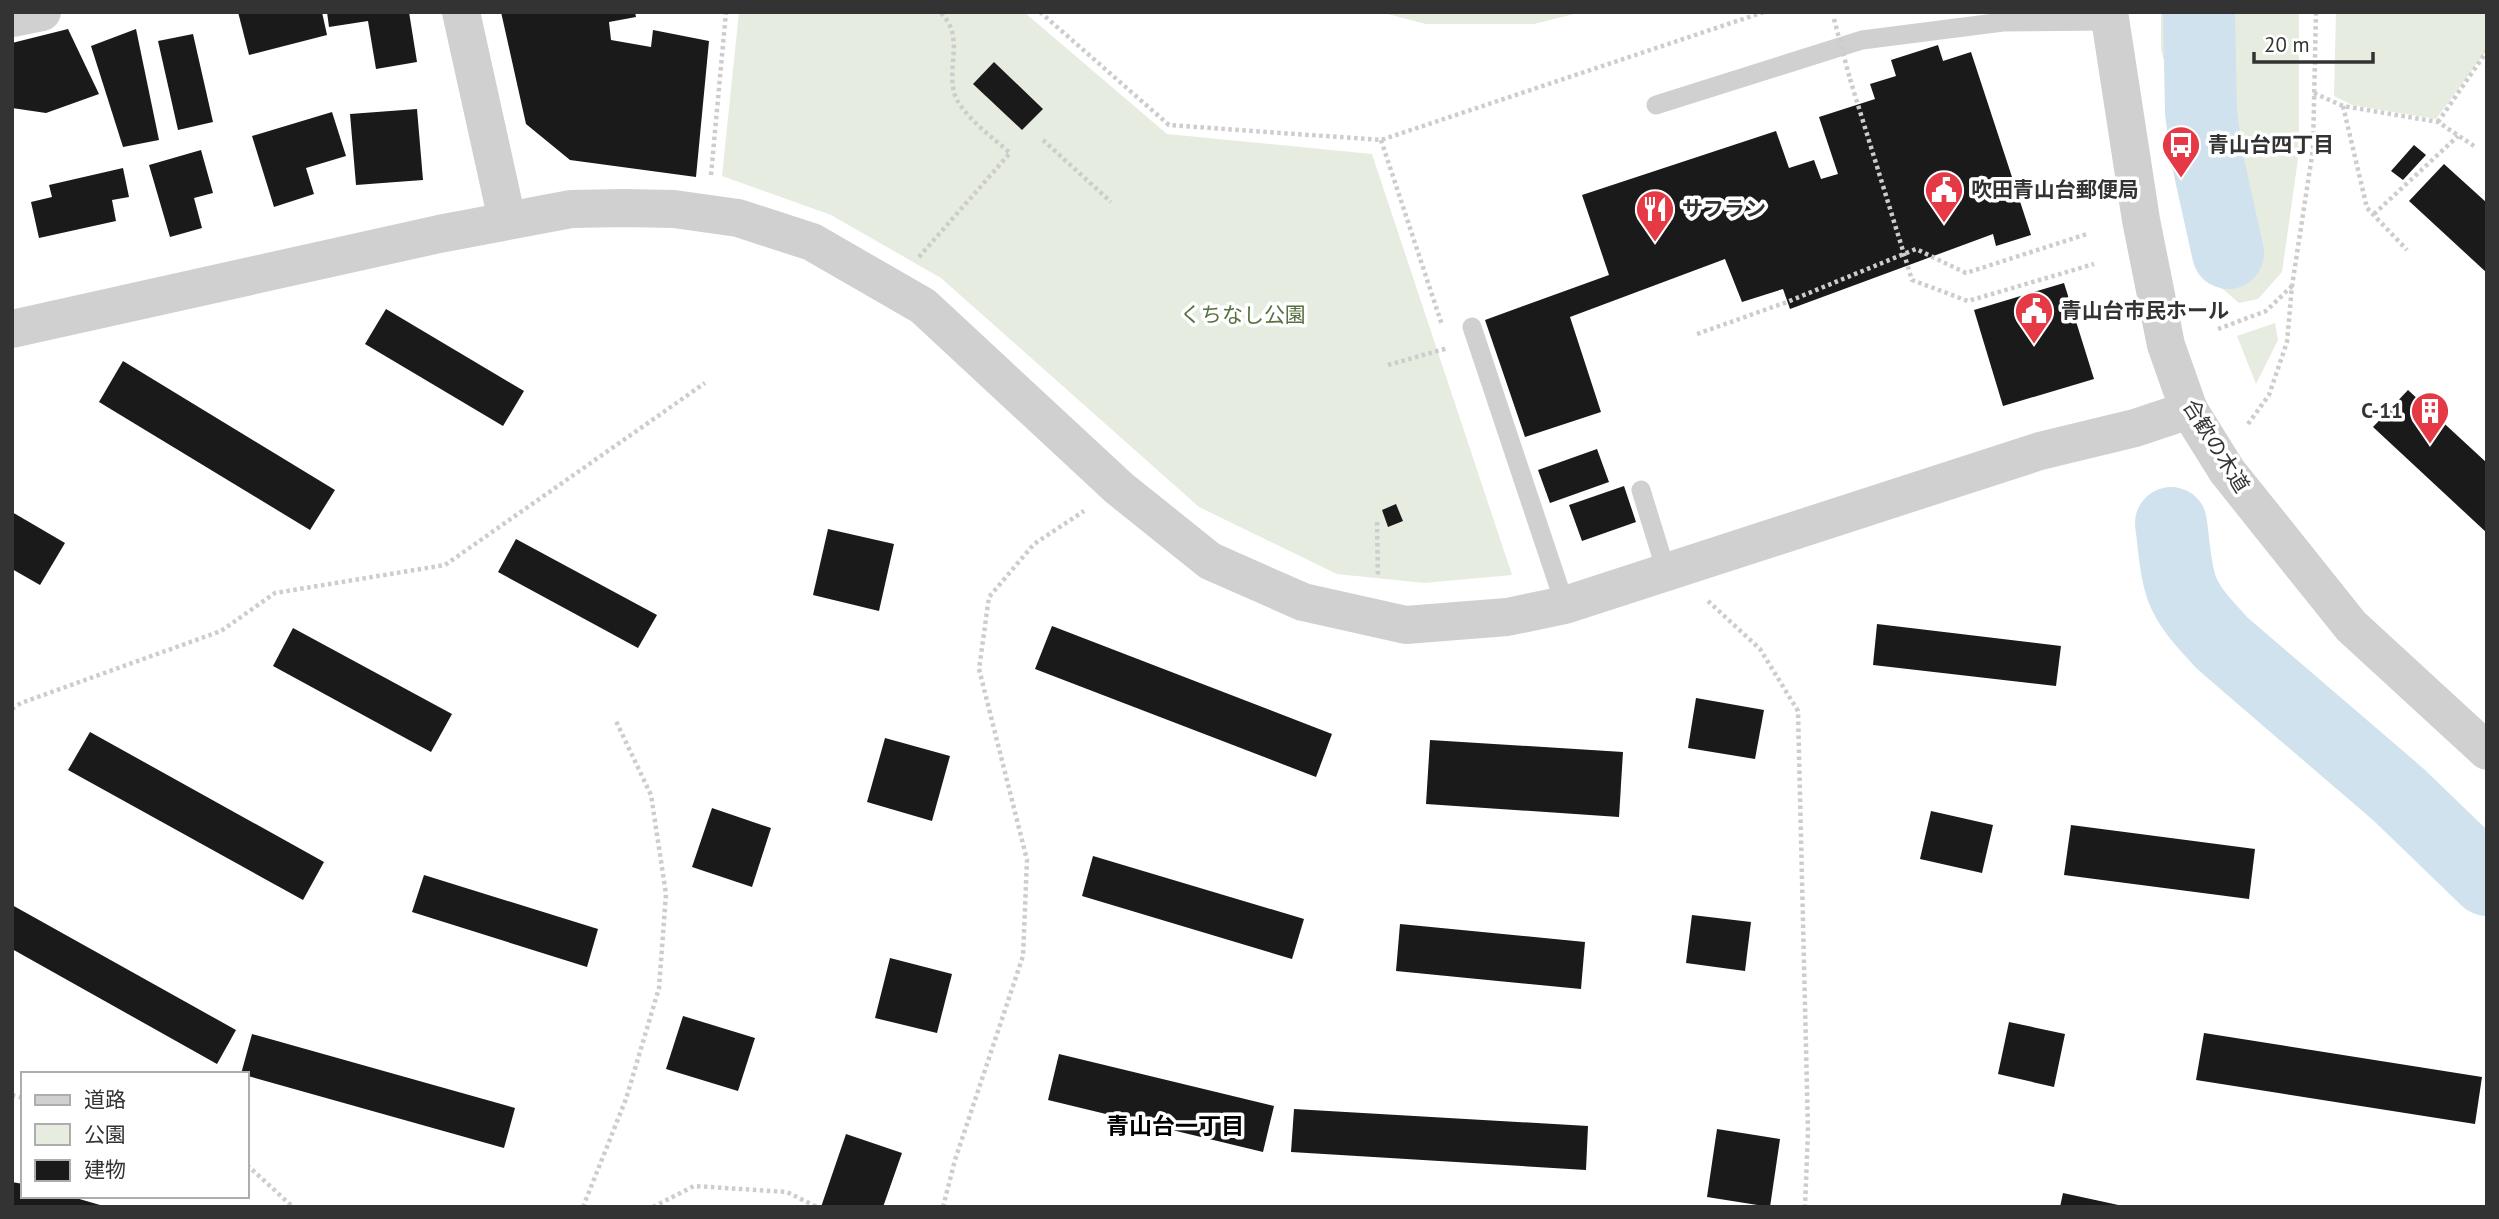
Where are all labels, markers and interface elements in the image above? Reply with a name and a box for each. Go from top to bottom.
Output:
scale bar [2254,21,2373,65]
text: 20 m [2264,31,2310,58]
bus stop icon: 青山台四丁目 [2160,124,2202,179]
place label: 青山台四丁目 [2208,131,2334,158]
public building icon: 吹田青山台郵便局 [1923,169,1965,224]
place label: 吹田青山台郵便局 [1971,176,2139,203]
restaurant icon: サフラン [1634,188,1676,243]
place label: サフラン [1682,195,1766,222]
public building icon: 青山台市民ホール [2013,290,2055,345]
place label: 青山台市民ホール [2061,297,2229,324]
park label: くちなし公園 [1180,301,1306,328]
building icon: C-11 [2409,390,2451,445]
street label: 合歓の木道 [2177,394,2256,497]
place label: C-11 [2361,397,2403,424]
legend [21,1072,248,1198]
text: 道路 [84,1086,126,1113]
district label: 青山台一丁目 [1106,1111,1244,1140]
text: 公園 [84,1121,126,1148]
text: 建物 [84,1156,126,1183]

